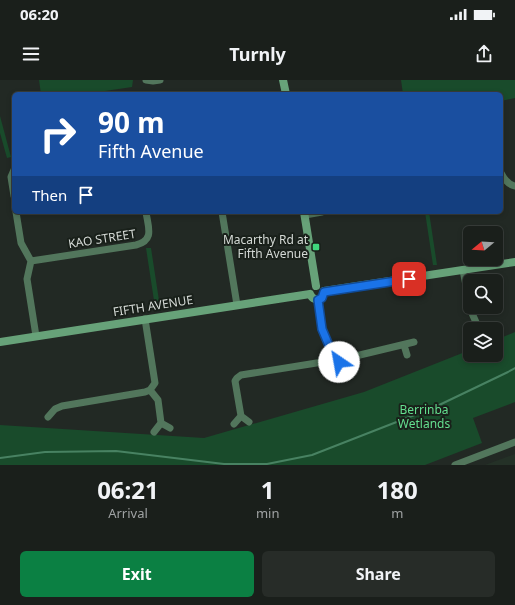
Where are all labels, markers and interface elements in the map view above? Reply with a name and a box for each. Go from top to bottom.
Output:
text: 06:20 [20,4,59,24]
text: Turnly [229,42,286,66]
icon: menu [20,43,42,65]
icon: share [473,43,495,65]
text: 90 m [98,103,165,141]
icon: right [32,108,84,160]
text: Fifth Avenue [98,139,204,163]
icon: arrive [75,184,97,206]
text: Then [32,185,67,205]
street label: KAO STREET [67,225,137,252]
north arrow [463,226,503,266]
map controls [463,226,503,362]
place label: Macarthy Rd at Fifth Avenue [223,231,309,262]
marker: Macarthy Rd at Fifth Avenue [311,242,321,252]
pin [392,262,426,296]
icon: arrive [398,268,420,290]
button: search [463,274,503,314]
street label: FIFTH AVENUE [112,291,194,320]
button: layers [463,322,503,362]
position arrow [318,341,360,383]
park label: Berrinba Wetlands [398,401,450,432]
text: 06:21 [97,473,159,506]
text: 1 [261,473,275,506]
text: 180 [377,473,418,506]
text: Arrival [108,504,148,522]
text: min [256,504,279,522]
text: m [391,504,403,522]
button: Exit [20,551,254,597]
button: Share [262,551,495,597]

